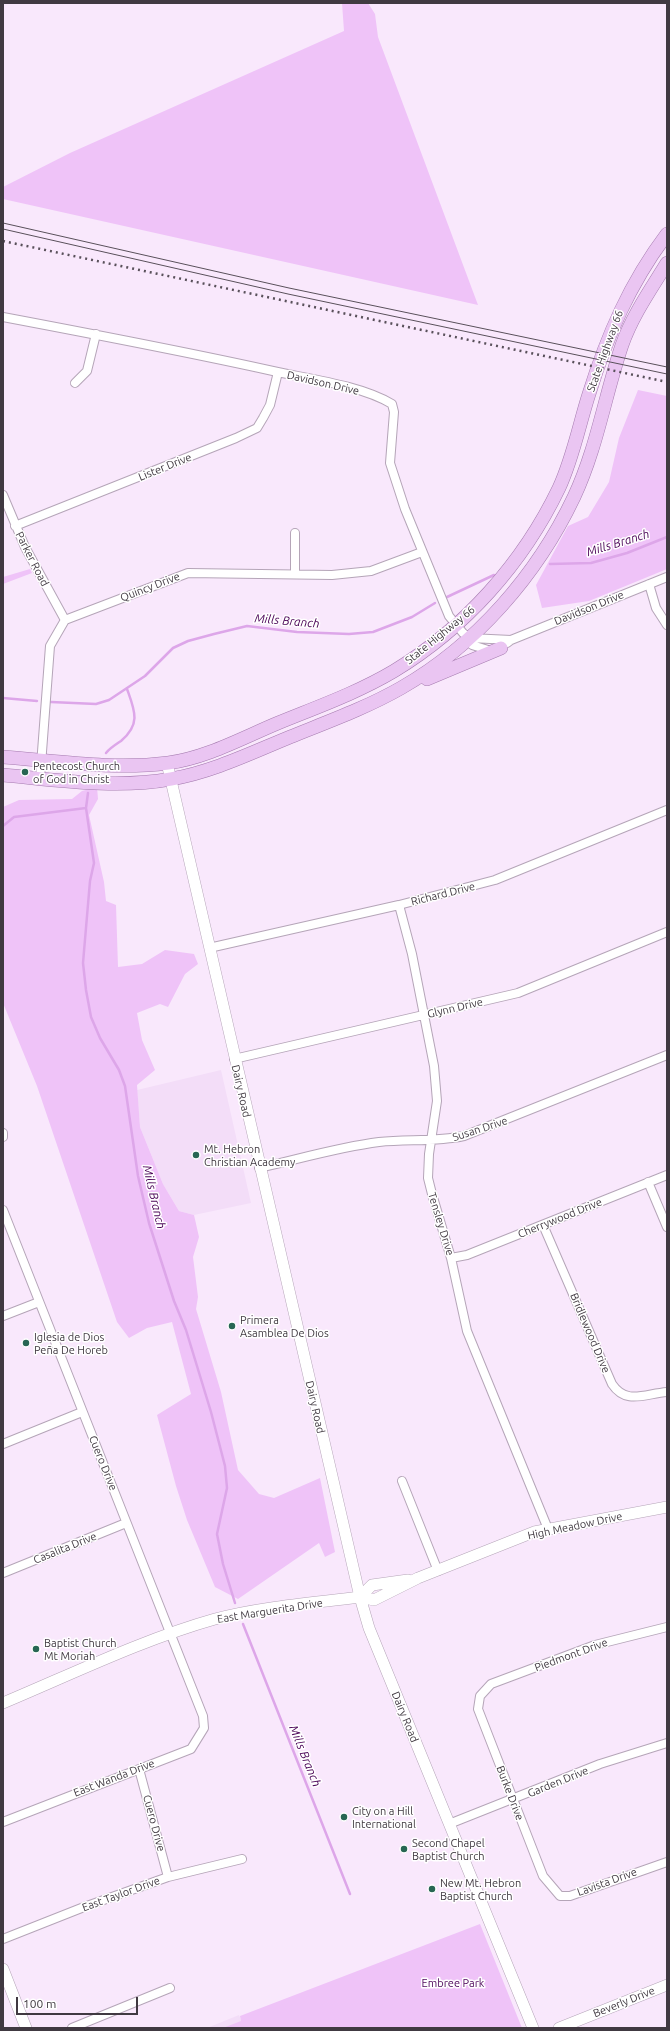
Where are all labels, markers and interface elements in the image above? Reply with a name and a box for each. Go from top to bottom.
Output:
street label: State Highway 66 [584,308,626,394]
street label: Davidson Drive [286,368,360,398]
street label: Lister Drive [137,450,193,484]
water label: Mills Branch [585,527,651,559]
street label: Parker Road [13,529,51,589]
street label: Quincy Drive [118,570,182,604]
street label: Davidson Drive [552,588,626,628]
street label: State Highway 66 [402,603,478,667]
water label: Mills Branch [254,611,320,631]
place label: Pentecost Church of God in Christ [33,759,120,785]
marker: Pentecost Church of God in Christ [20,767,30,777]
street label: Richard Drive [410,880,476,908]
street label: Glynn Drive [426,995,484,1021]
street label: Dairy Road [229,1063,253,1119]
street label: Susan Drive [451,1114,509,1144]
place label: Mt. Hebron Christian Academy [204,1142,295,1168]
marker: Mt. Hebron Christian Academy [191,1150,201,1160]
water label: Mills Branch [140,1164,168,1230]
street label: Tensley Drive [425,1191,457,1257]
street label: Cherrywood Drive [516,1195,604,1241]
street label: Bridlewood Drive [567,1291,613,1375]
place label: Primera Asamblea De Dios [240,1313,329,1339]
marker: Primera Asamblea De Dios [227,1321,237,1331]
place label: Iglesia de Dios Peña De Horeb [34,1330,108,1356]
marker: Iglesia de Dios Peña De Horeb [21,1338,31,1348]
street label: Dairy Road [303,1379,327,1435]
street label: Cuero Drive [86,1434,120,1492]
street label: High Meadow Drive [526,1509,624,1543]
street label: Casalita Drive [32,1529,98,1567]
street label: East Marguerita Drive [216,1596,324,1626]
place label: Baptist Church Mt Moriah [44,1636,117,1662]
street label: Piedmont Drive [533,1636,609,1674]
marker: Baptist Church Mt Moriah [31,1644,41,1654]
street label: Dairy Road [389,1690,421,1744]
water label: Mills Branch [286,1723,324,1789]
street label: East Wanda Drive [72,1756,156,1800]
street label: Burke Drive [494,1764,526,1822]
street label: Garden Drive [526,1764,590,1800]
street label: Cuero Drive [140,1793,168,1853]
place label: City on a Hill International [352,1804,416,1830]
marker: City on a Hill International [339,1812,349,1822]
place label: Second Chapel Baptist Church [412,1836,485,1862]
marker: Second Chapel Baptist Church [399,1844,409,1854]
street label: Lavista Drive [575,1865,639,1899]
street label: East Taylor Drive [80,1874,162,1914]
place label: New Mt. Hebron Baptist Church [440,1876,521,1902]
marker: New Mt. Hebron Baptist Church [427,1884,437,1894]
park label: Embree Park [422,1976,484,1990]
street label: Beverly Drive [591,1984,657,2020]
scale bar [18,1989,140,2015]
text: 100 m [23,1997,56,2010]

